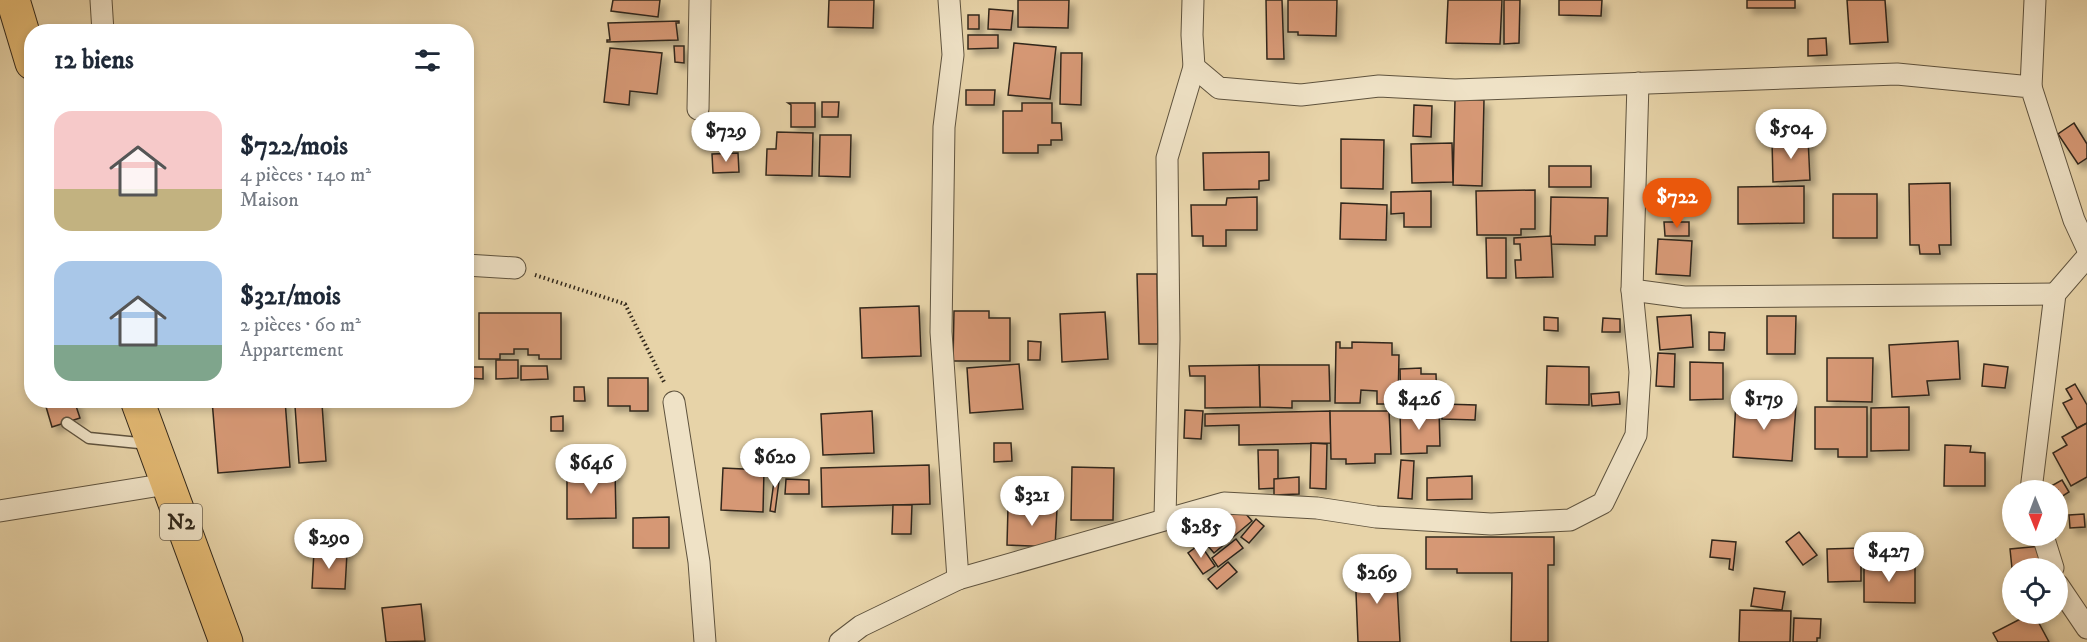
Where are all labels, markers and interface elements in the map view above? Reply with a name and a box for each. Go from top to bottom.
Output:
text: 12 biens [54,44,134,77]
icon: filters [411,44,444,77]
pin: $504 [1755,109,1827,160]
pin: $729 [690,112,762,163]
text: $504 [1769,116,1813,141]
text: $729 [705,119,747,144]
text: $722/mois [240,130,348,163]
icon: home [102,135,174,207]
text: 4 pièces · 140 m² [240,163,371,188]
pin: $722 [1641,178,1713,229]
text: $722 [1656,185,1698,210]
text: Maison [240,188,299,213]
text: $321/mois [240,280,341,313]
icon: home [102,285,174,357]
text: 2 pièces · 60 m² [240,313,361,338]
text: Appartement [240,338,343,363]
pin: $426 [1383,380,1455,431]
pin: $179 [1728,380,1800,431]
text: $426 [1398,387,1440,412]
text: $179 [1745,387,1783,412]
pin: $620 [739,438,811,489]
pin: $646 [555,444,627,495]
text: $620 [754,445,796,470]
text: $646 [569,451,613,476]
pin: $321 [996,476,1068,527]
north arrow [2002,480,2068,546]
map controls [2002,480,2068,624]
text: $321 [1014,483,1050,508]
road number: N2 [160,504,202,540]
pin: $285 [1165,508,1237,559]
text: $285 [1181,515,1221,540]
pin: $290 [293,519,365,570]
text: $290 [308,526,350,551]
pin: $427 [1853,532,1925,583]
text: $427 [1868,539,1910,564]
pin: $269 [1341,554,1413,605]
button: locate [2002,558,2068,624]
text: $269 [1356,561,1398,586]

